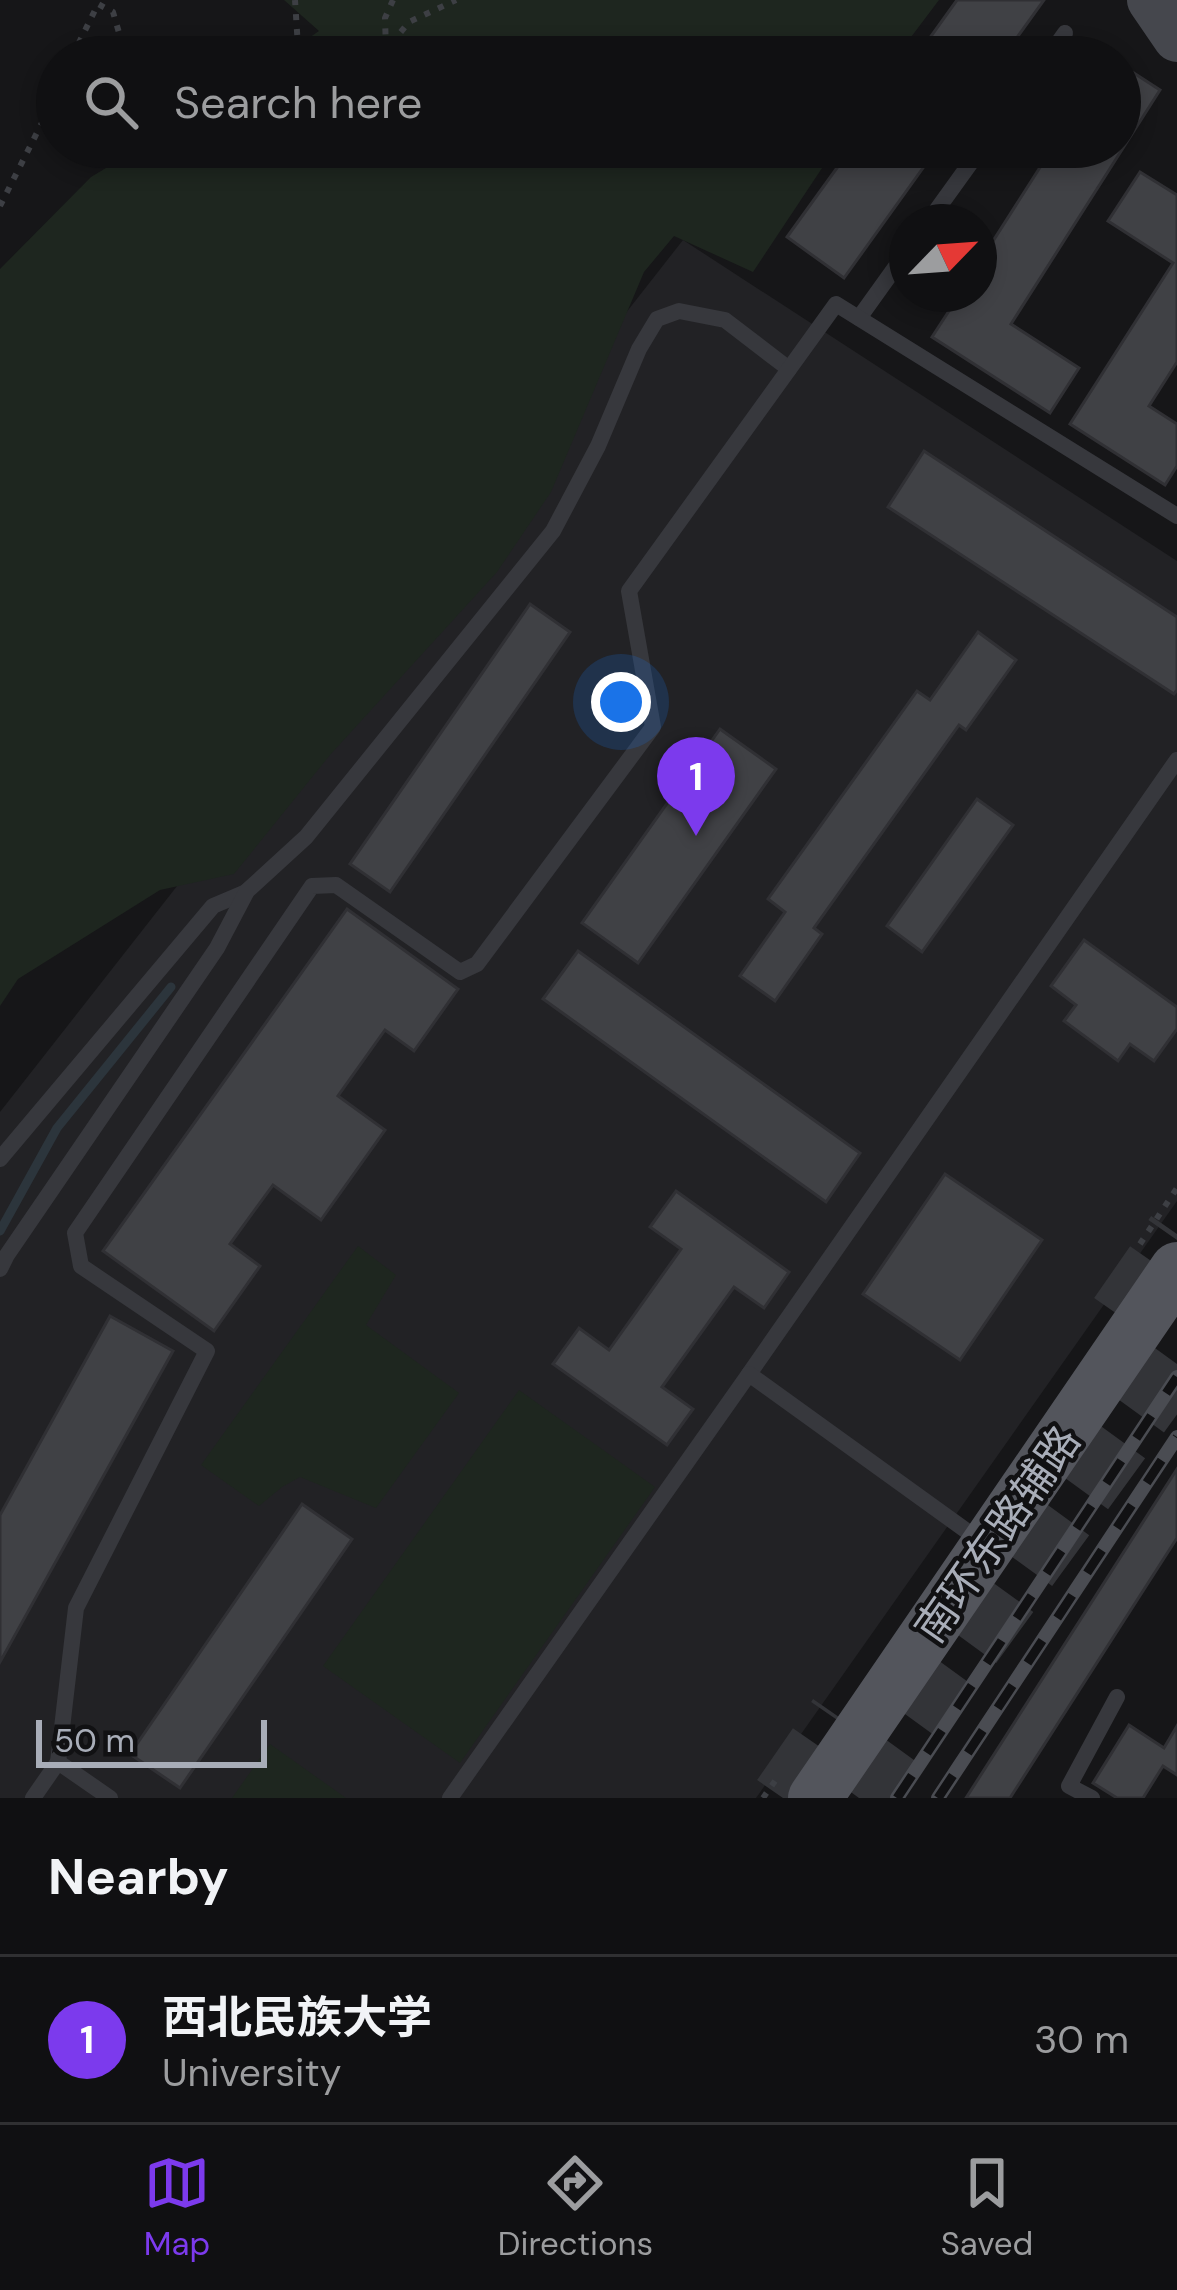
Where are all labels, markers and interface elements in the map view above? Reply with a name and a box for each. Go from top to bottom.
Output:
search box [36,36,1141,168]
icon: search [78,69,144,135]
text: Search here [174,73,422,132]
north arrow [889,204,997,312]
your location [591,672,651,732]
pin: 1 [657,737,735,836]
street label: 南环东路辅路 [903,1415,1092,1653]
scale bar [36,1714,267,1767]
text: 50 m [54,1719,135,1762]
text: Nearby [48,1843,229,1910]
text: 西北民族大学 [162,1988,432,2047]
text: 1 [80,2014,94,2065]
text: 30 m [1034,2014,1129,2065]
text: University [162,2047,341,2098]
tab: Map [144,2150,210,2265]
tab: Directions [498,2150,653,2265]
tab: Saved [941,2150,1033,2265]

